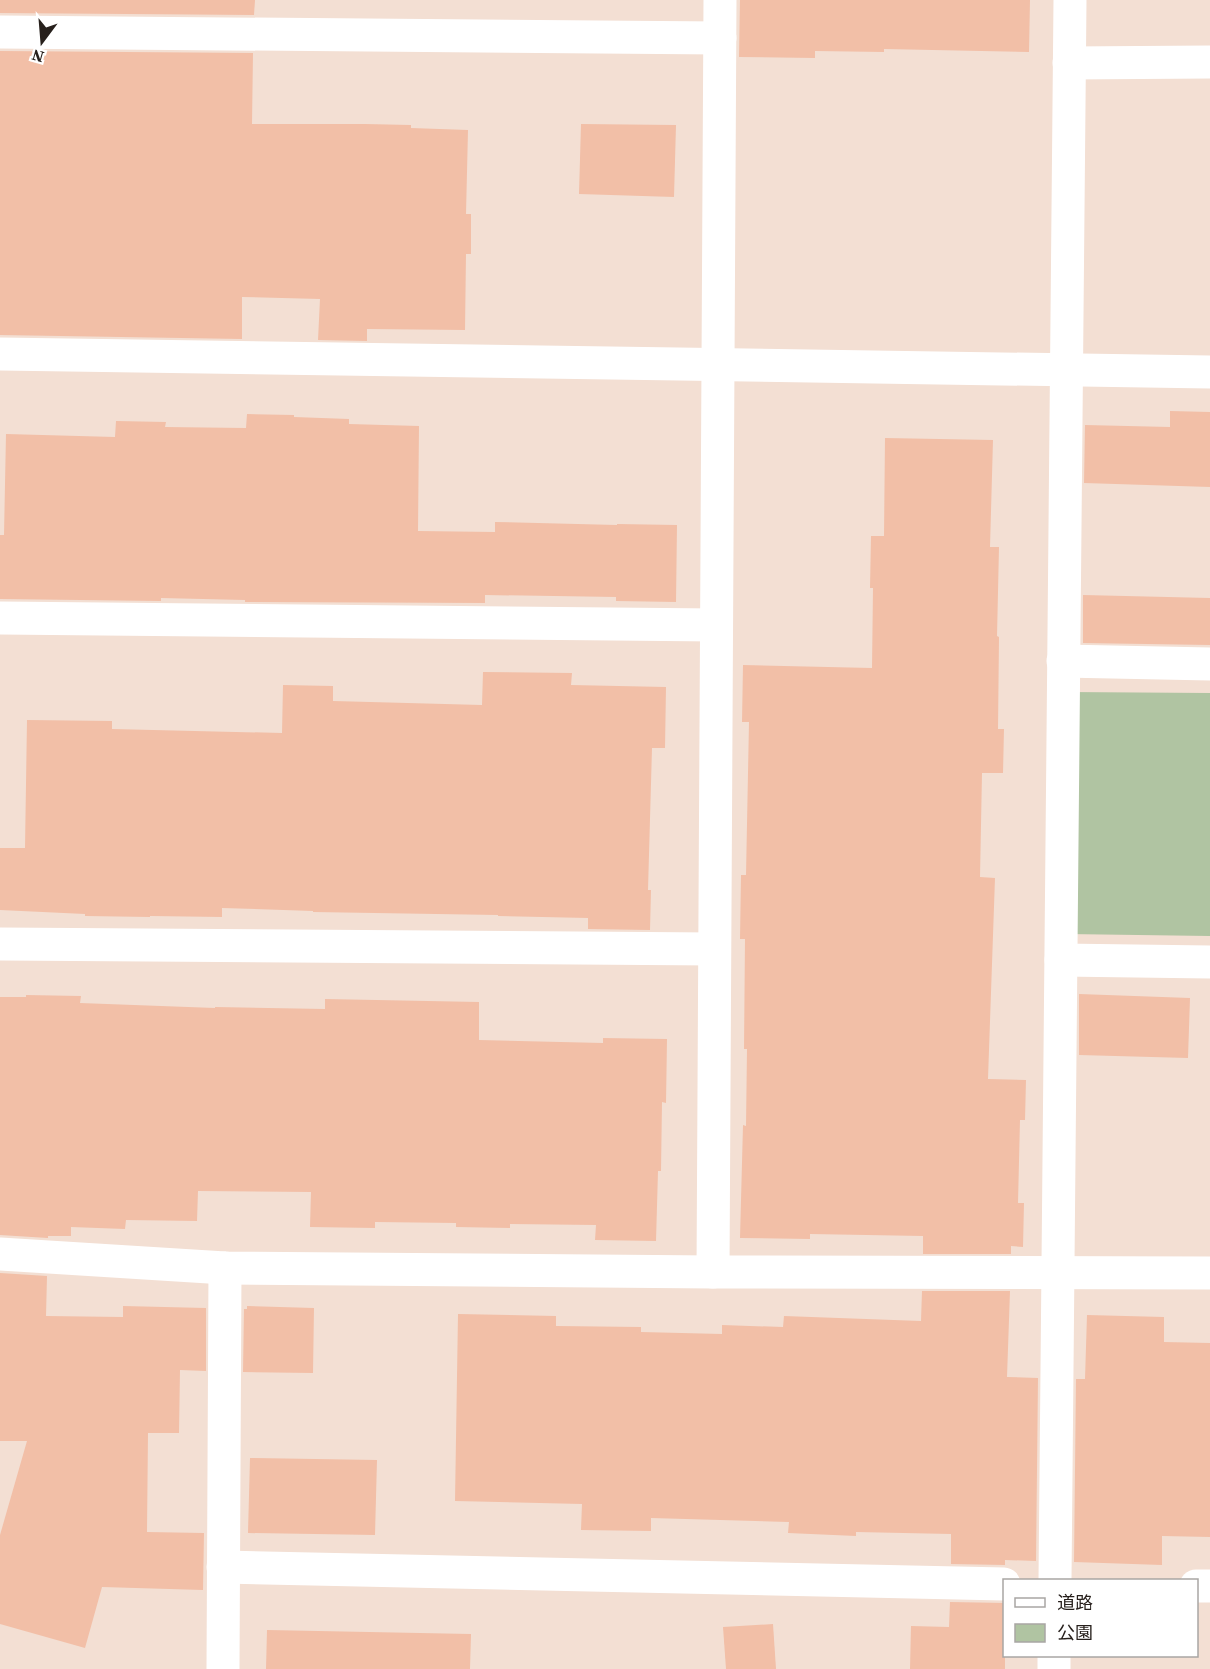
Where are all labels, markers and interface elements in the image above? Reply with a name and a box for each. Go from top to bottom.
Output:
north arrow [12,12,72,72]
text: N [29,44,46,69]
legend [1003,1579,1198,1657]
text: 道路 [1057,1590,1093,1615]
text: 公園 [1057,1620,1093,1645]

